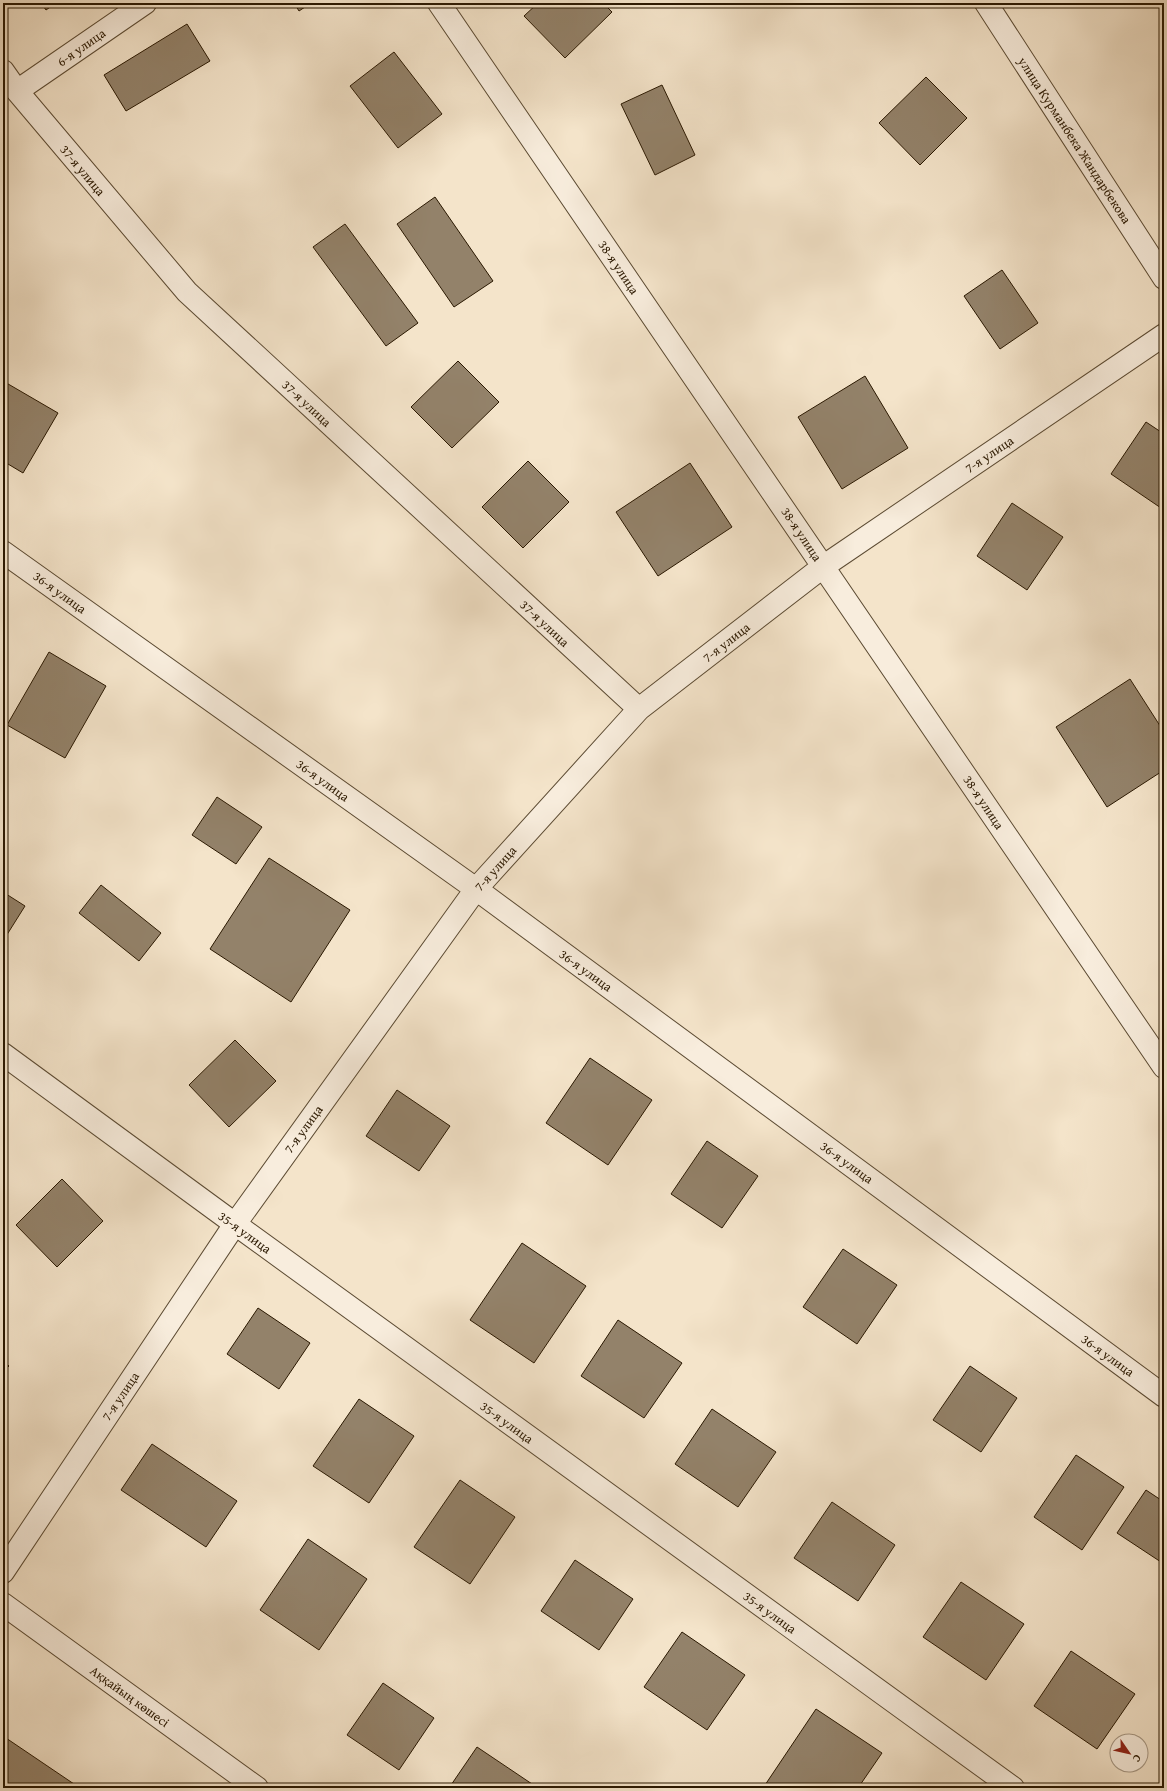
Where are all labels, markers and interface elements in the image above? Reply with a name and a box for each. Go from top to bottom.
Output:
street label: 6-я улица [53,23,110,71]
street label: улица Курманбека Жандарбекова [1013,52,1136,228]
street label: 37-я улица [56,141,110,201]
street label: 38-я улица [594,236,644,299]
street label: 37-я улица [278,375,336,432]
street label: 7-я улица [961,431,1018,478]
street label: 38-я улица [777,503,827,566]
street label: 36-я улица [29,567,91,619]
street label: 37-я улица [516,595,574,652]
street label: 7-я улица [699,617,755,667]
street label: 36-я улица [292,755,354,807]
street label: 38-я улица [959,771,1009,834]
street label: 7-я улица [470,841,521,895]
street label: 36-я улица [555,945,617,997]
street label: 7-я улица [279,1101,328,1157]
street label: 36-я улица [816,1137,878,1189]
street label: 35-я улица [214,1207,276,1259]
street label: 36-я улица [1077,1330,1139,1382]
street label: 7-я улица [97,1367,144,1425]
street label: 35-я улица [476,1397,538,1449]
street label: 35-я улица [739,1587,801,1639]
street label: Аққайың көшесі [86,1661,174,1732]
north arrow [1109,1733,1149,1773]
text: С [1129,1752,1146,1766]

